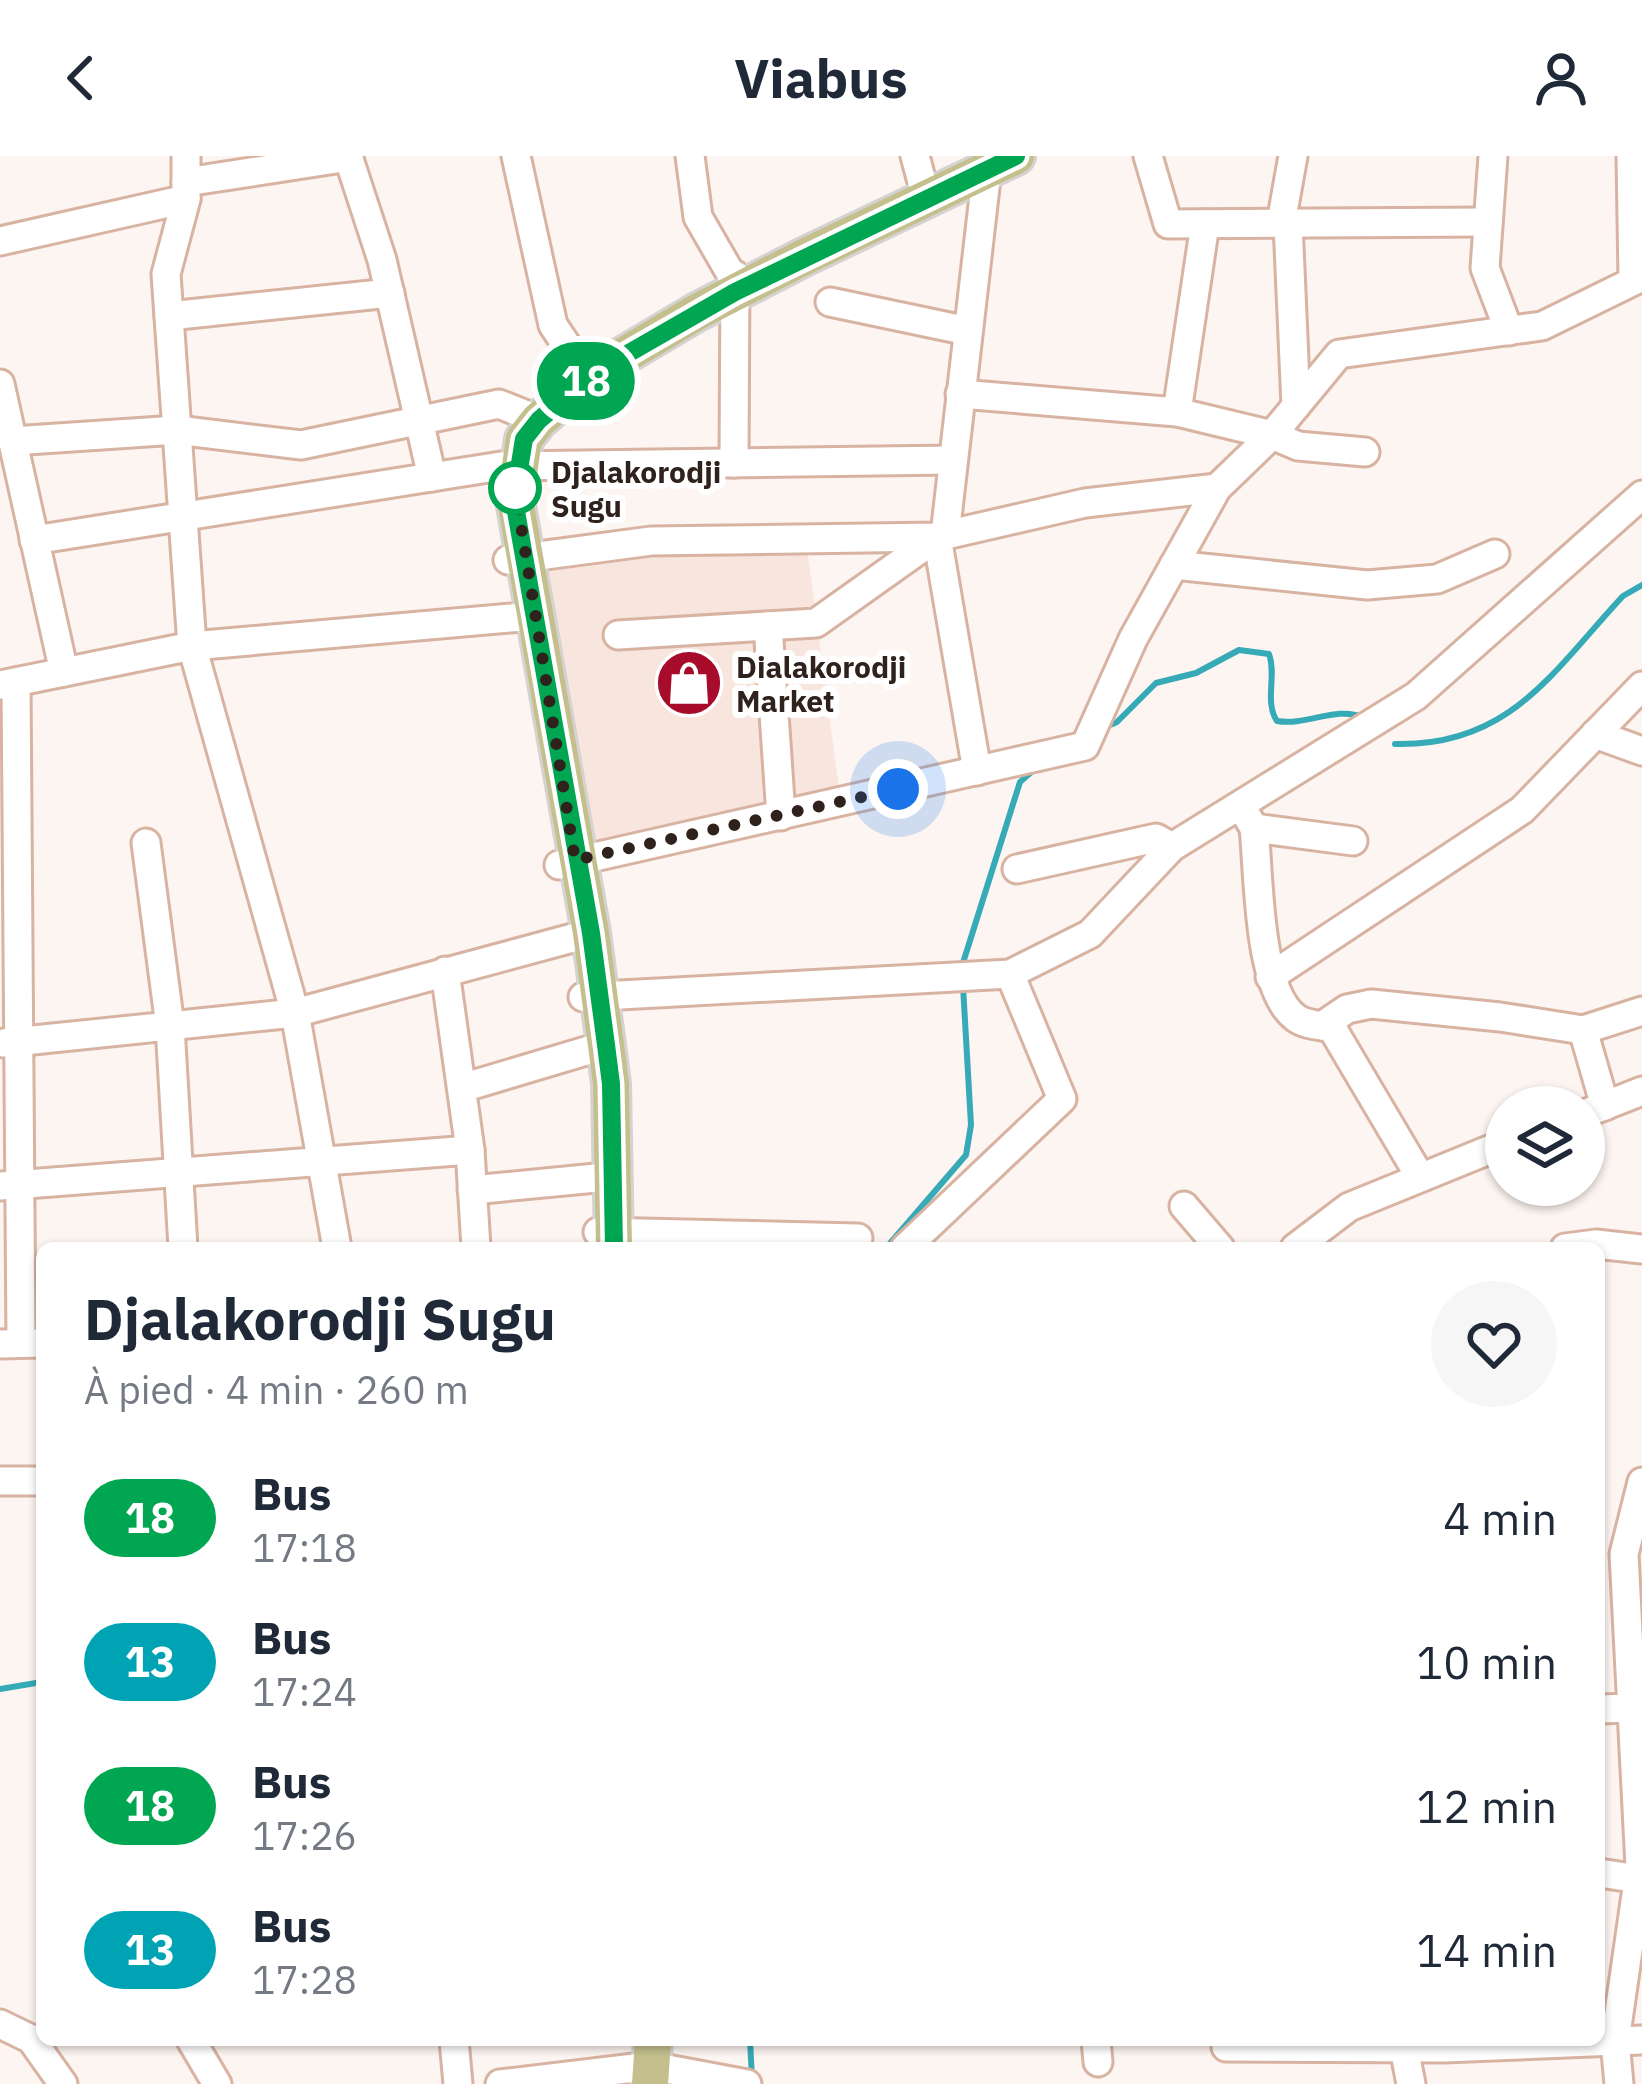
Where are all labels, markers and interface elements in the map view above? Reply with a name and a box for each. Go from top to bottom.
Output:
text: Viabus [734,43,908,113]
icon: back [48,45,114,111]
icon: person [1528,45,1594,111]
line badge: 18 [532,342,640,420]
text: 18 [561,353,611,408]
place label: Djalakorodji Sugu [551,452,721,525]
marker: Djalakorodji Sugu [490,463,540,513]
place label: Dialakorodji Market [736,647,906,720]
shop icon: Dialakorodji Market [654,648,724,718]
your location [868,759,928,819]
map controls [1485,1086,1605,1206]
button: layers [1485,1086,1605,1206]
button: heart [1431,1281,1557,1407]
text: Djalakorodji Sugu [84,1282,556,1356]
text: À pied · 4 min · 260 m [84,1364,469,1415]
text: Bus [252,1464,332,1522]
text: 4 min [1443,1489,1557,1547]
text: 18 [125,1490,175,1545]
text: 17:18 [252,1522,357,1573]
text: Bus [252,1608,332,1666]
text: 10 min [1416,1633,1557,1691]
text: 13 [125,1634,175,1689]
text: 17:24 [252,1666,357,1717]
text: Bus [252,1752,332,1810]
text: 12 min [1416,1777,1557,1835]
text: 18 [125,1778,175,1833]
text: 17:26 [252,1810,357,1861]
text: Bus [252,1896,332,1954]
text: 14 min [1416,1921,1557,1979]
text: 13 [125,1922,175,1977]
text: 17:28 [252,1954,357,2005]

